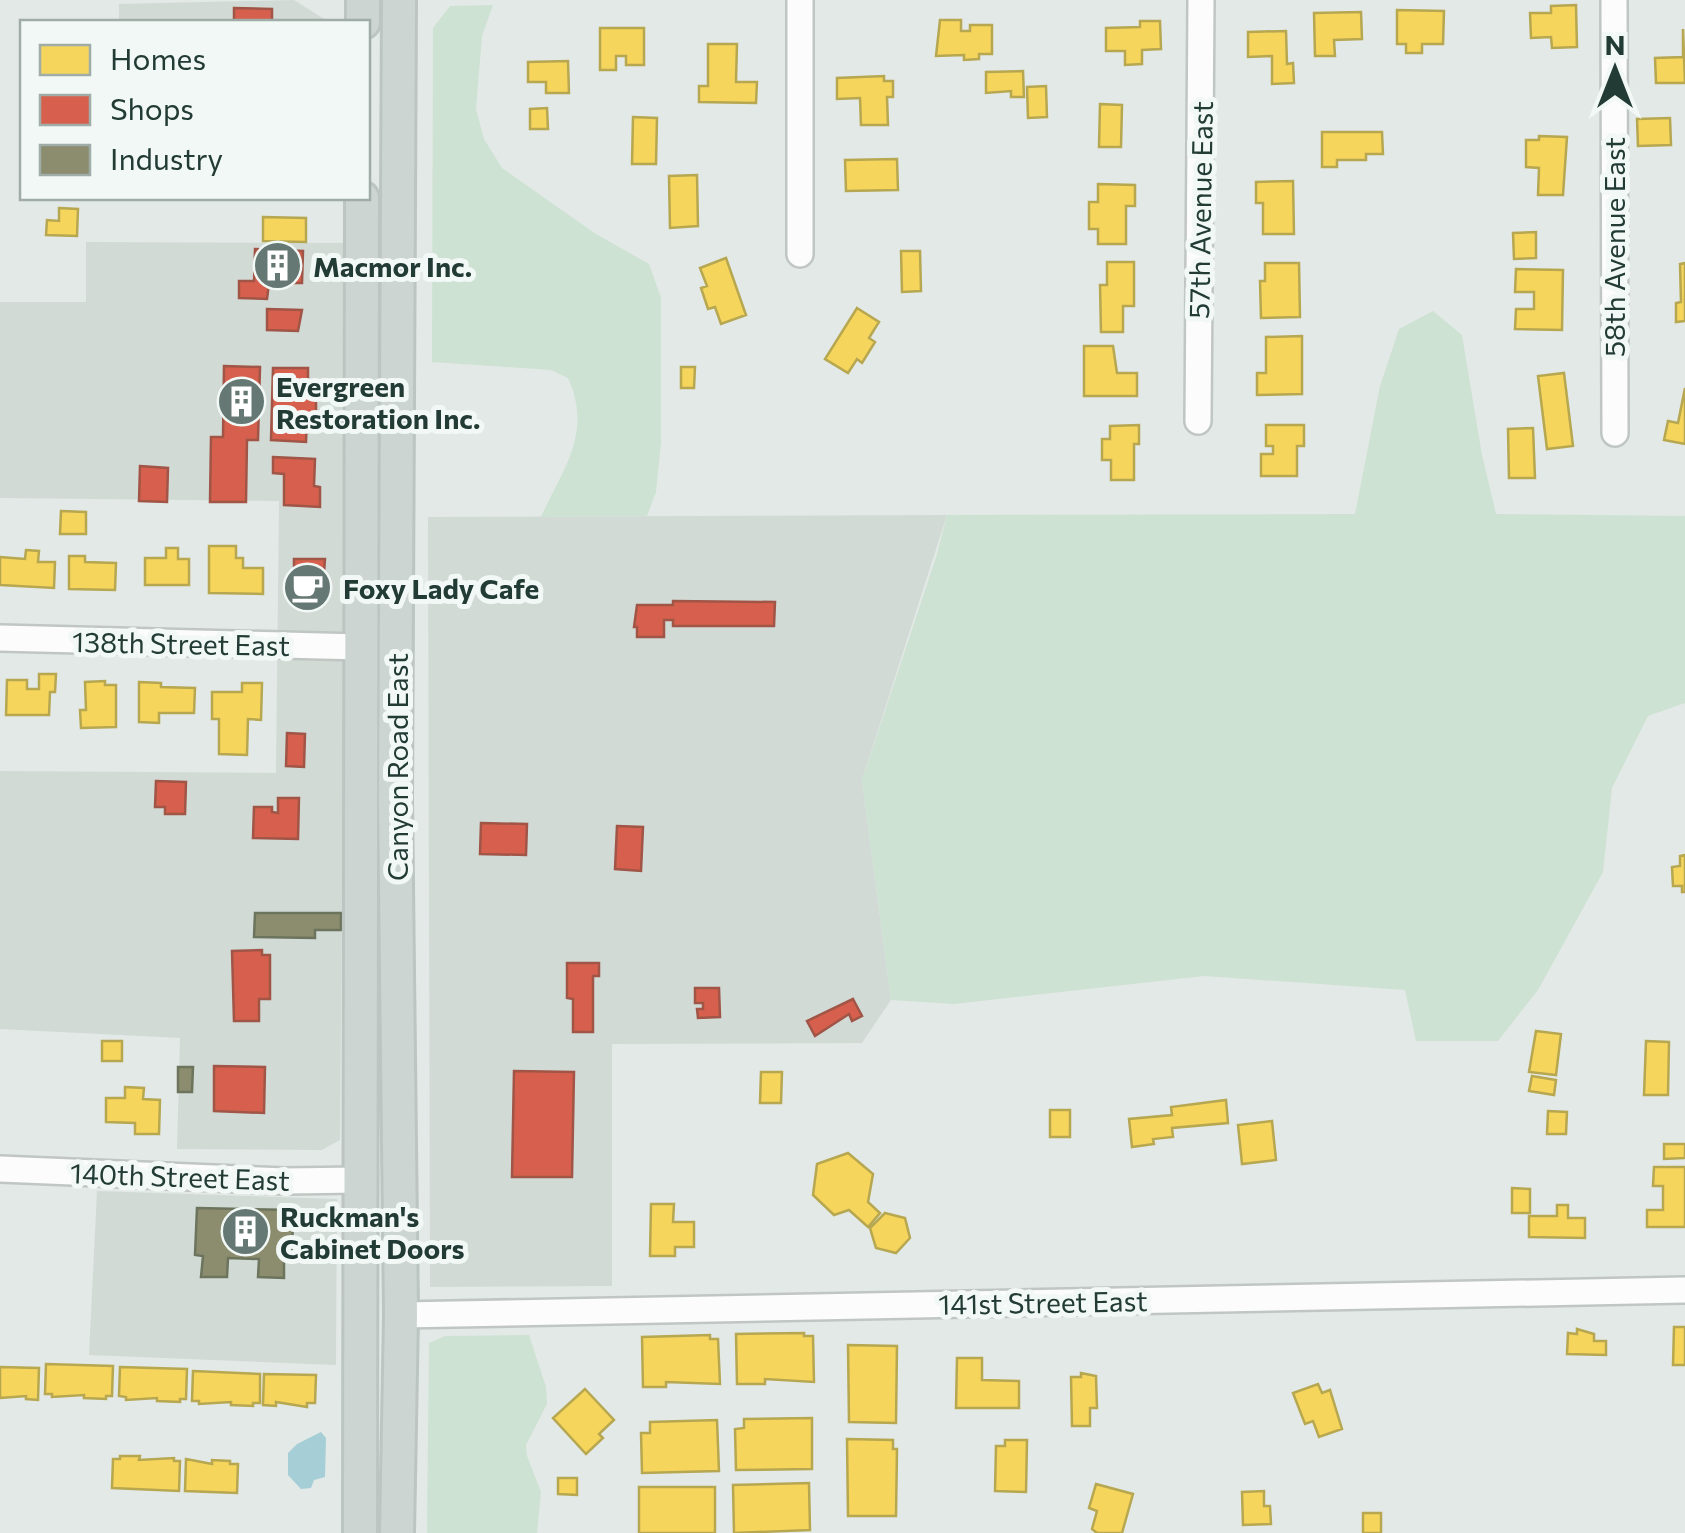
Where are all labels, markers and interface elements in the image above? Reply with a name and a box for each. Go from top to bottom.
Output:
legend [20,20,370,200]
north arrow [1565,20,1665,120]
text: N [1605,27,1626,61]
text: Homes [110,39,206,76]
text: Shops [110,89,194,126]
street label: 57th Avenue East [1181,101,1219,319]
street label: 58th Avenue East [1597,137,1631,357]
text: Industry [110,139,223,176]
building icon: Macmor Inc. [252,240,304,292]
place label: Macmor Inc. [313,249,472,283]
place label: Evergreen Restoration Inc. [276,369,480,435]
building icon: Evergreen Restoration Inc. [215,376,267,428]
cafe icon: Foxy Lady Cafe [282,562,334,614]
place label: Foxy Lady Cafe [343,571,539,605]
street label: 138th Street East [72,624,290,662]
street label: Canyon Road East [380,653,414,881]
street label: 140th Street East [70,1155,290,1197]
place label: Ruckman's Cabinet Doors [280,1199,465,1265]
building icon: Ruckman's Cabinet Doors [219,1206,271,1258]
street label: 141st Street East [938,1283,1148,1321]

